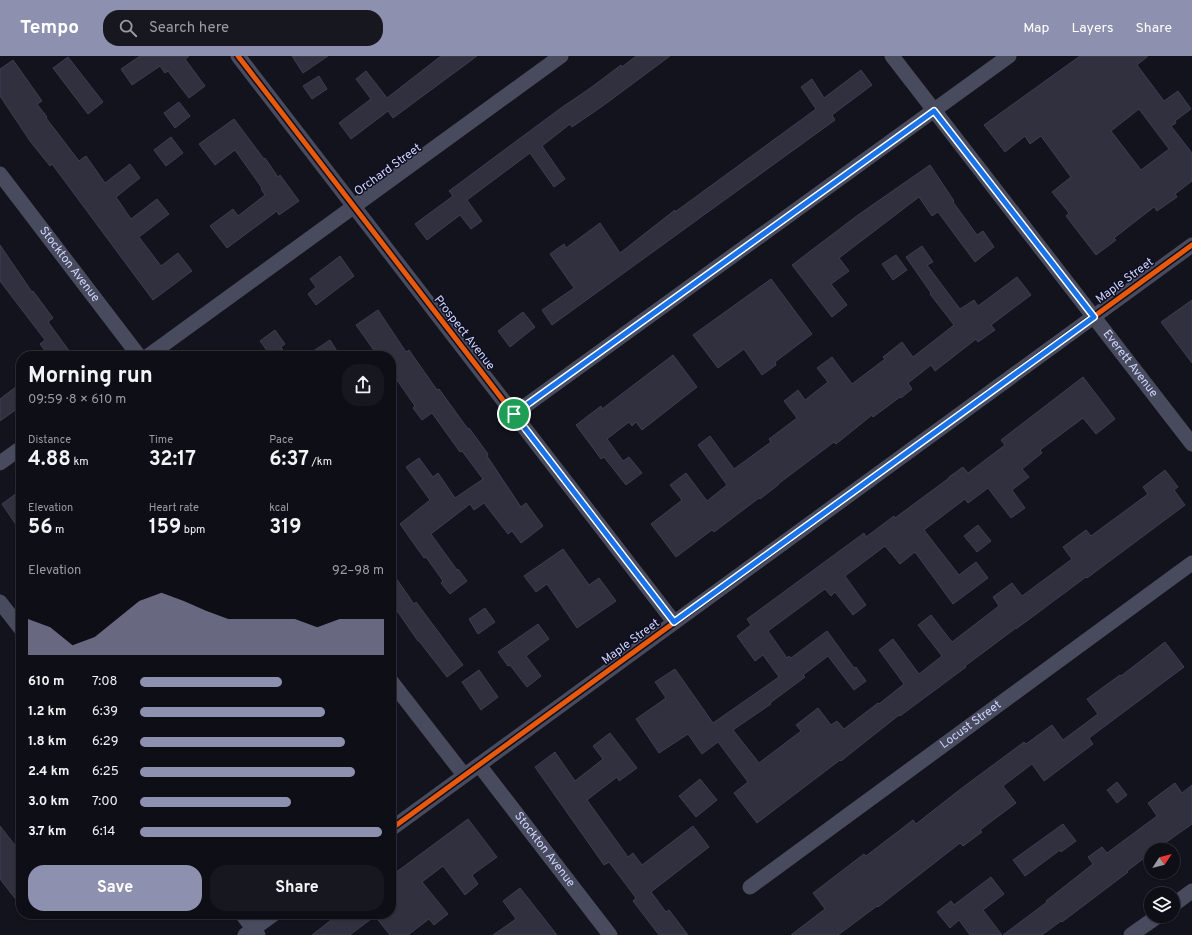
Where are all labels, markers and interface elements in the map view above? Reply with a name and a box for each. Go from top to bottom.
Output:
search box [103,10,383,46]
text: Tempo [20,16,79,40]
icon: search [117,17,139,39]
text: Search here [149,19,229,38]
text: Map [1023,20,1049,37]
text: Layers [1071,20,1113,37]
text: Share [1135,20,1172,37]
street label: Orchard Street [351,140,425,200]
street label: Stockton Avenue [35,224,103,306]
street label: Maple Street [1093,255,1157,307]
street label: Prospect Avenue [430,292,498,374]
street label: Everett Avenue [1099,327,1161,401]
text: Morning run [28,363,153,390]
button: share [342,364,384,406]
text: 09:59 · 8 × 610 m [28,392,126,408]
pin [497,397,531,431]
icon: arrive [503,403,525,425]
text: Distance [28,433,71,447]
text: Time [149,433,173,447]
text: Pace [269,433,294,447]
text: 4.88 [28,447,71,473]
text: 32:17 [149,447,196,473]
text: 6:37 [269,447,309,473]
text: km [71,455,89,469]
text: /km [309,455,332,469]
text: Elevation [28,501,73,515]
text: Heart rate [149,501,199,515]
text: kcal [269,501,289,515]
text: 56 [28,515,53,541]
text: 159 [149,515,181,541]
text: 319 [269,515,302,541]
text: m [53,523,64,537]
text: bpm [181,523,205,537]
text: Elevation [28,563,81,579]
text: 92–98 m [332,563,384,579]
street label: Maple Street [599,616,663,668]
text: 610 m [28,674,64,690]
text: 7:08 [92,674,117,690]
street label: Locust Street [937,697,1005,753]
text: 1.2 km [28,704,66,720]
text: 6:39 [92,704,118,720]
text: 1.8 km [28,734,67,750]
text: 6:29 [92,734,118,750]
text: 2.4 km [28,764,69,780]
text: 6:25 [92,764,119,780]
text: 3.0 km [28,794,69,810]
text: 7:00 [92,794,118,810]
street label: Stockton Avenue [510,809,578,891]
text: 3.7 km [28,824,66,840]
text: 6:14 [92,824,115,840]
north arrow [1144,843,1180,879]
map controls [1144,843,1180,923]
button: Save [28,865,202,911]
button: Share [210,865,384,911]
button: layers [1144,887,1180,923]

